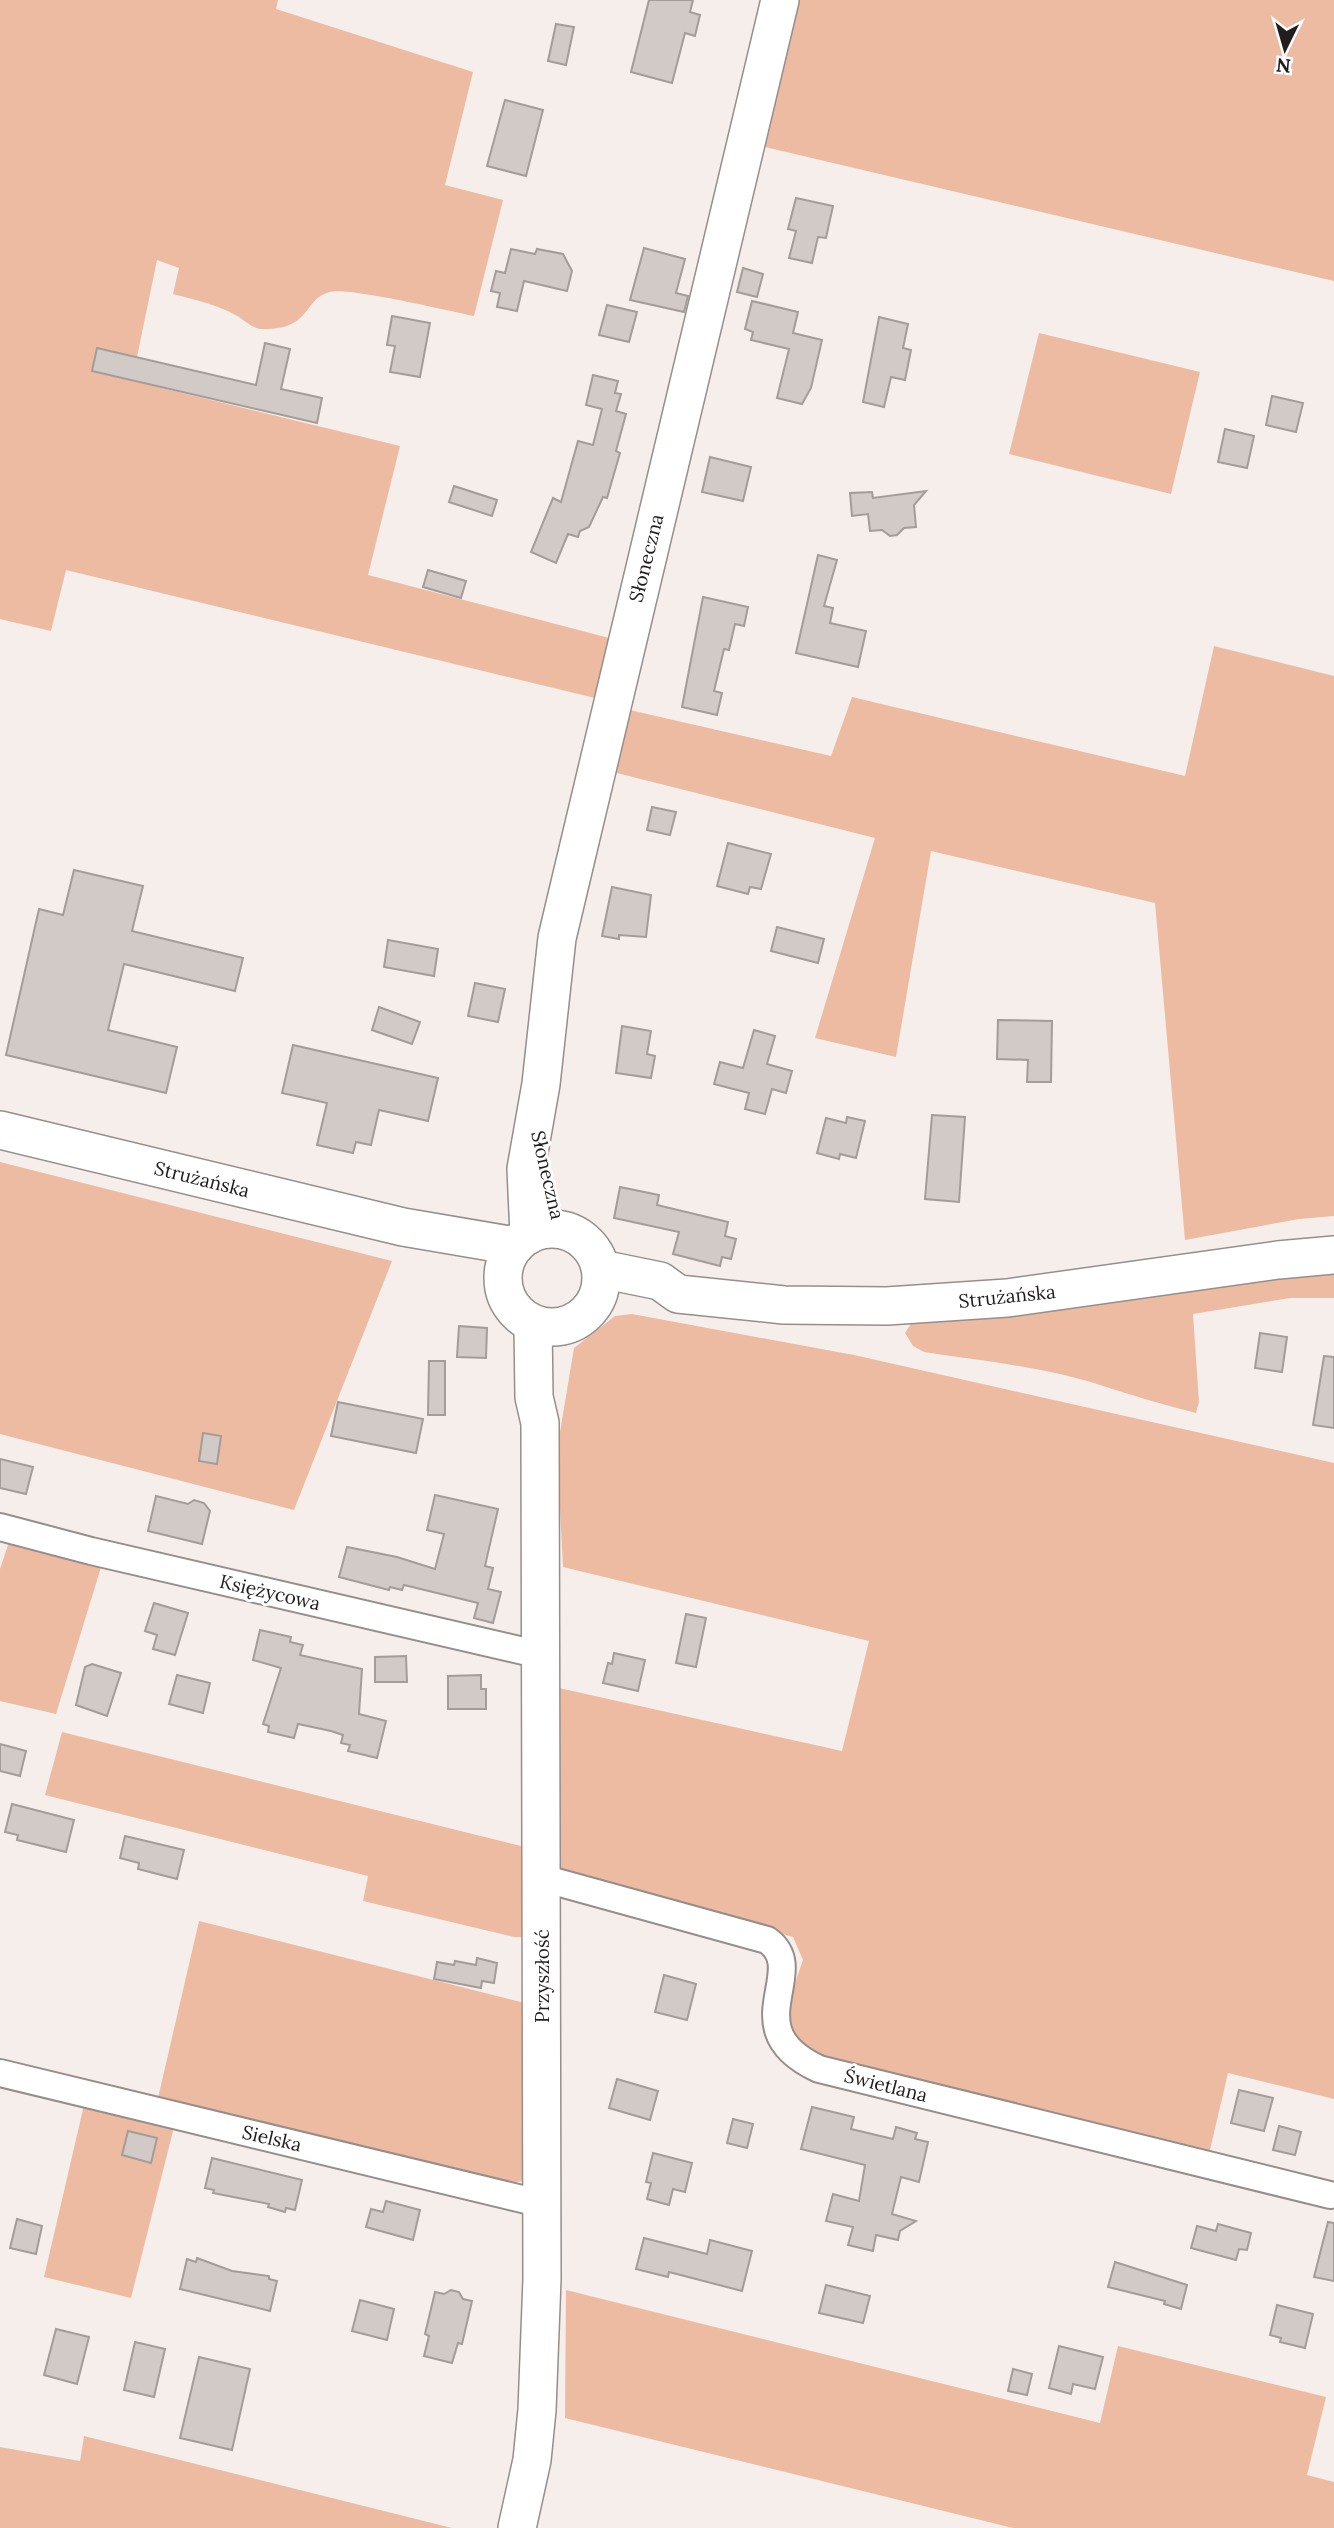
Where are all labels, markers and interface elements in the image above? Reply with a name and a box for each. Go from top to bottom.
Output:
north arrow [1250,14,1320,84]
text: N [1275,53,1292,79]
street label: Słoneczna [623,511,669,605]
street label: Słoneczna [526,1128,570,1222]
street label: Strużańska [152,1156,252,1202]
street label: Strużańska [957,1279,1057,1313]
street label: Księżycowa [217,1569,323,1615]
street label: Przyszłość [530,1929,554,2023]
street label: Świetlana [842,2063,930,2107]
street label: Sielska [240,2120,304,2157]

